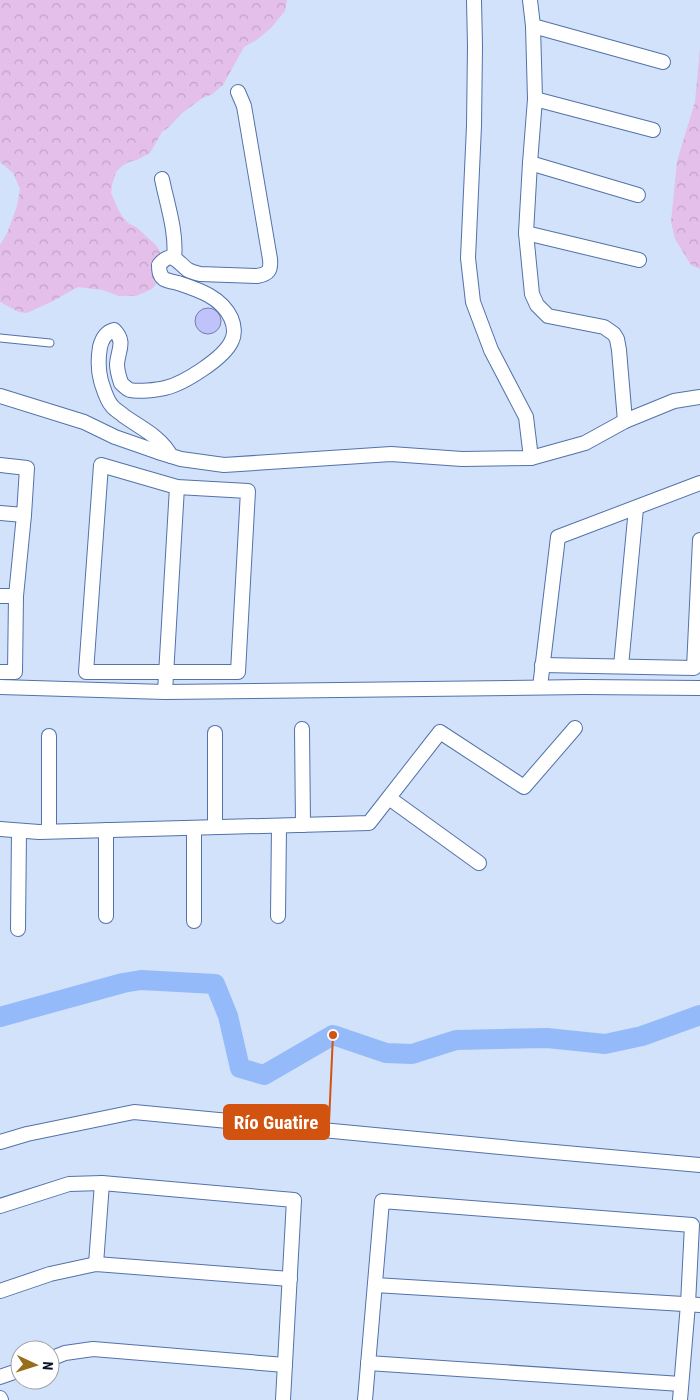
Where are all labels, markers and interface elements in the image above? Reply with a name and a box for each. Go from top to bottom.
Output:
callout: Río Guatire [224,1105,329,1139]
text: Río Guatire [234,1111,318,1134]
north arrow [10,1340,60,1390]
text: N [40,1361,56,1371]

